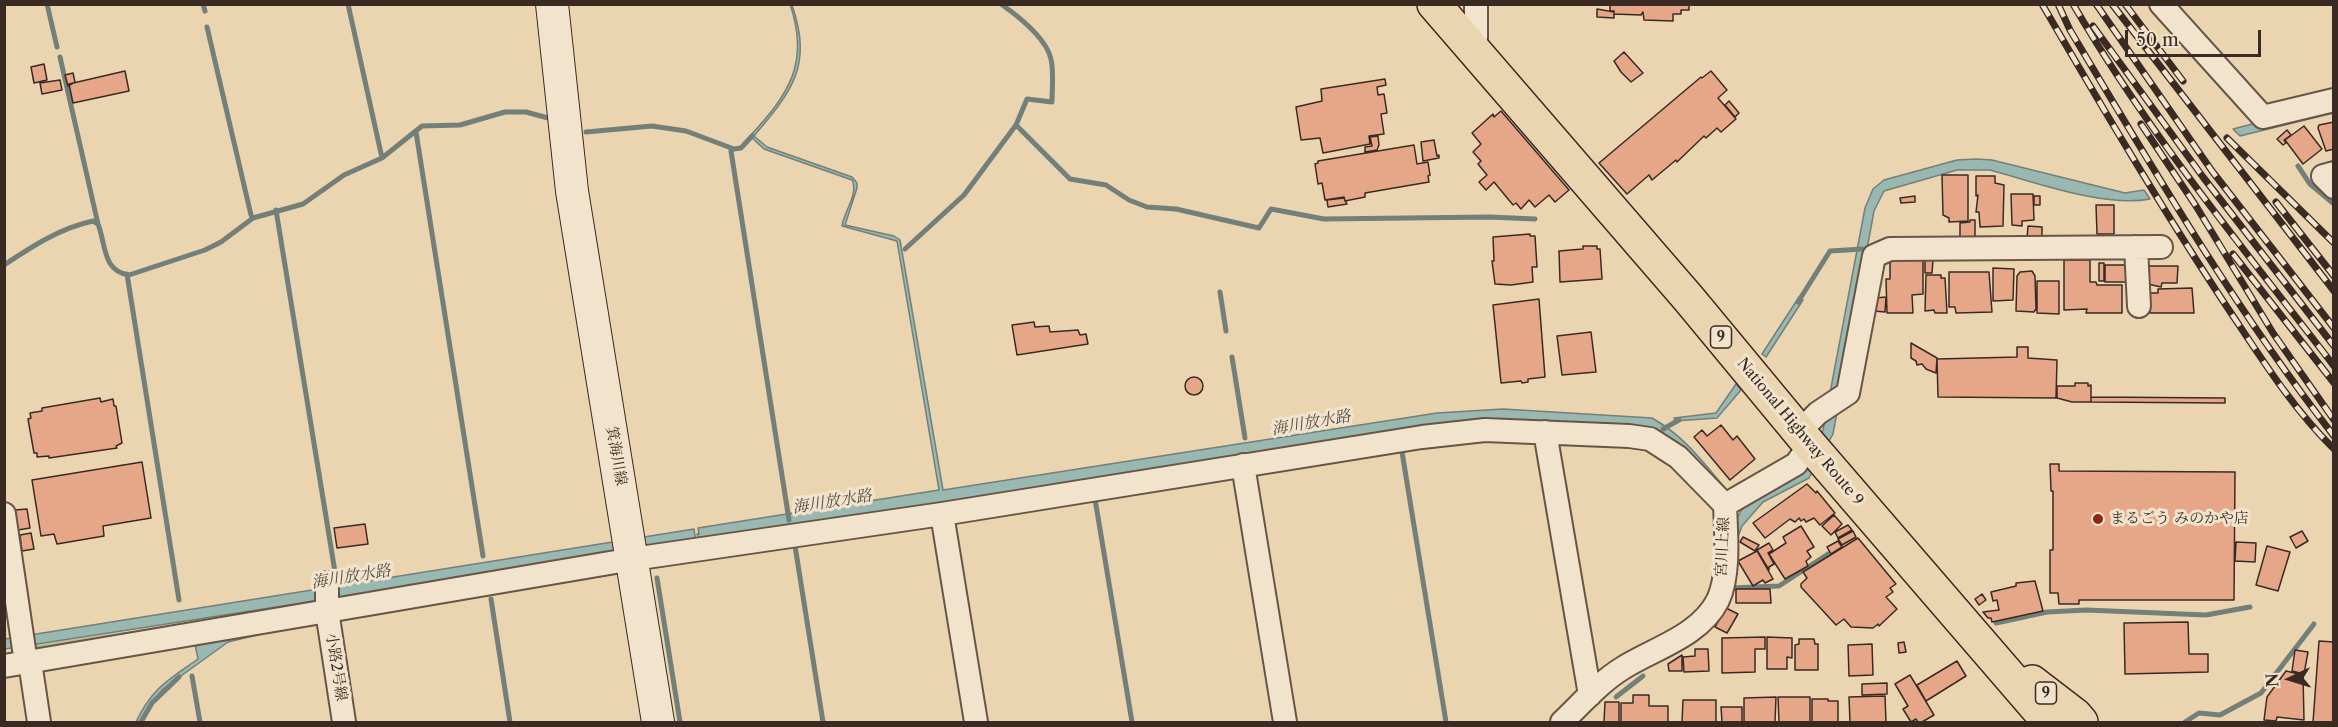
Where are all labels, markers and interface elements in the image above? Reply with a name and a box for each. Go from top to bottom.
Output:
scale bar [2128,18,2264,56]
text: 50 m [2136,29,2179,51]
road number: 9 [1710,326,1732,348]
street label: National Highway Route 9 [1733,355,1867,509]
water label: 海川放水路 [1270,407,1352,439]
street label: 箕海川線 [602,425,630,487]
water label: 海川放水路 [791,486,873,518]
place label: まるごう みのかや店 [2110,510,2249,528]
marker: まるごう みのかや店 [2091,512,2105,526]
street label: 宮川上線 [1712,517,1734,577]
water label: 海川放水路 [310,561,392,593]
street label: 小路2号線 [322,632,350,702]
north arrow [2260,649,2320,709]
text: N [2262,673,2283,688]
road number: 9 [2036,682,2056,704]

